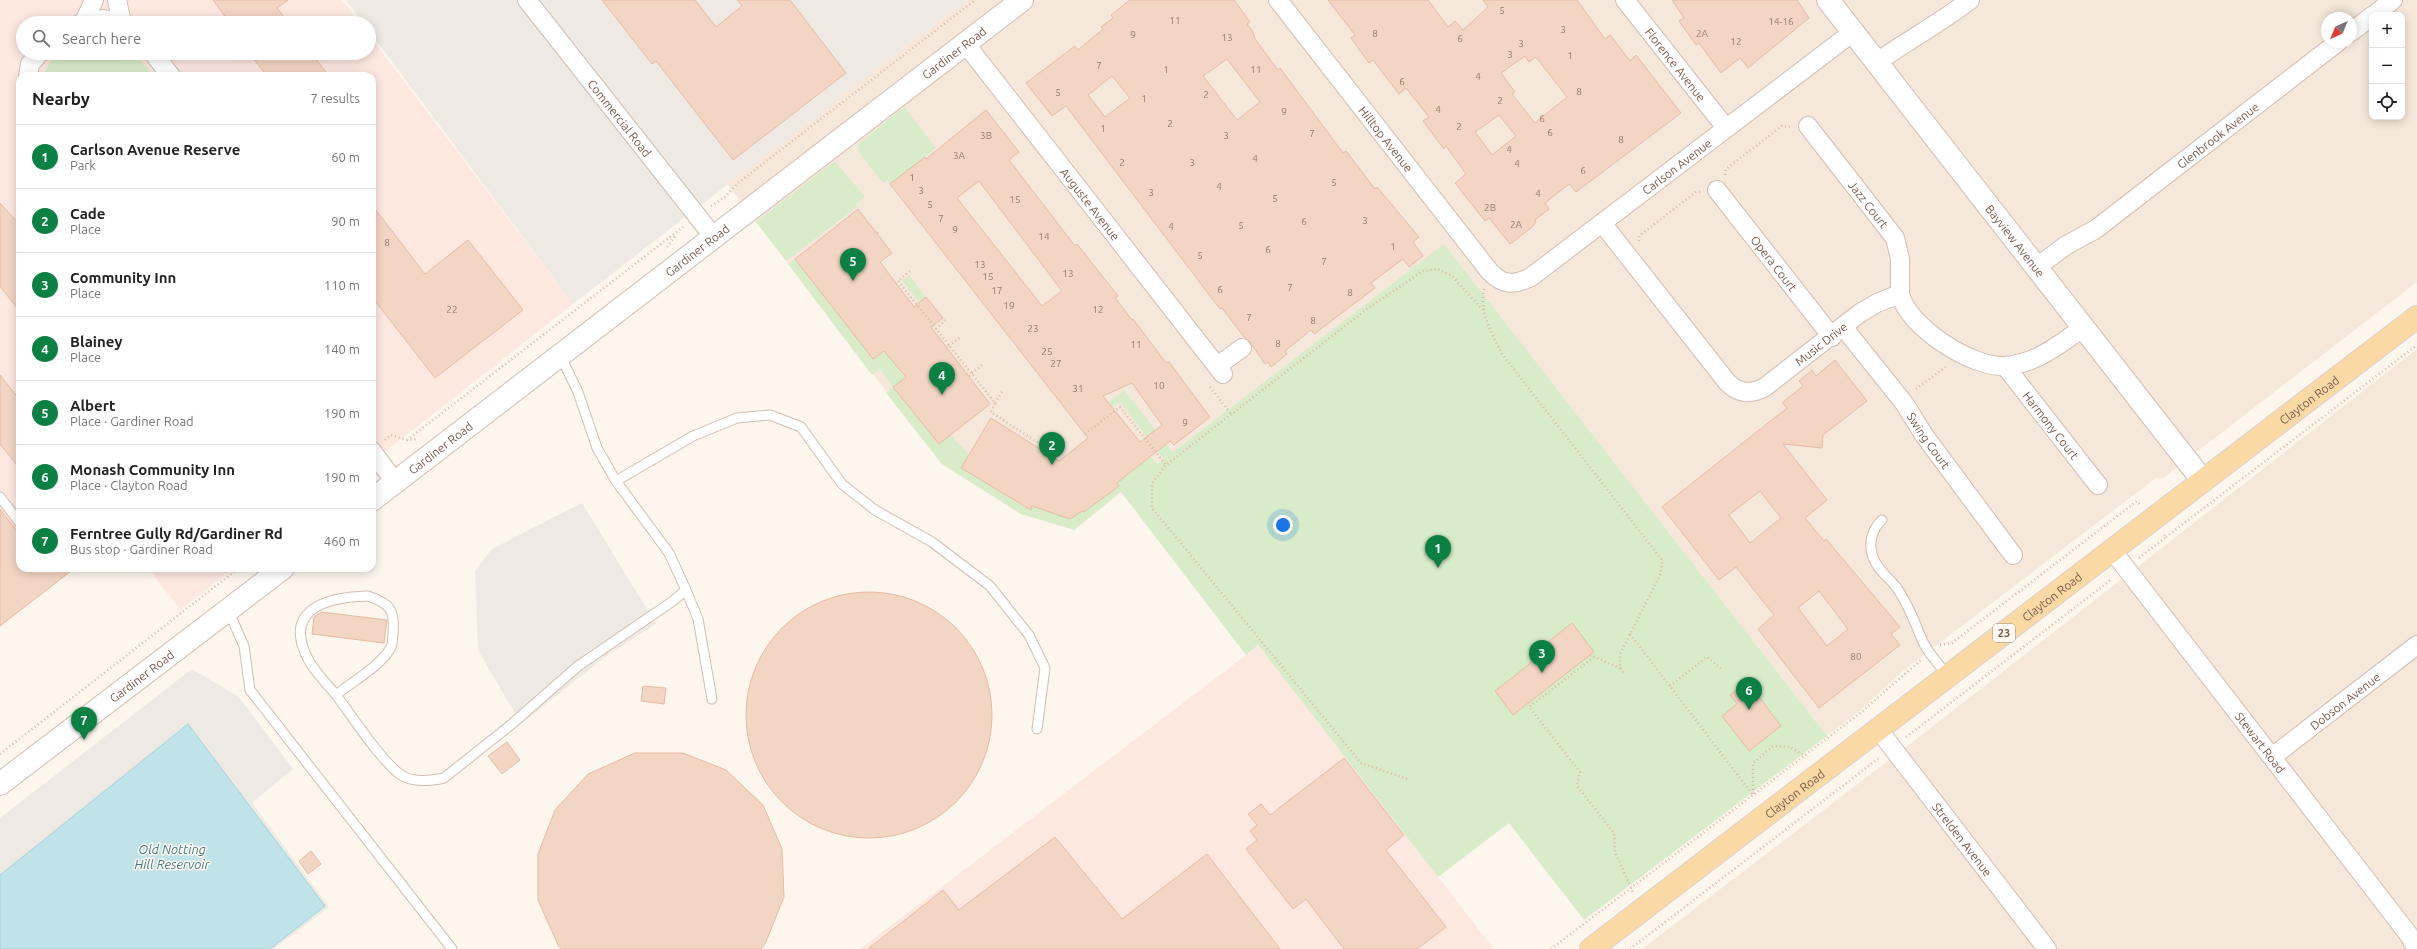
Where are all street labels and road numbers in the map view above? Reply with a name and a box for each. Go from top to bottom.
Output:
street label: Gardiner Road [919,24,988,81]
street label: Florence Avenue [1643,25,1709,104]
street label: Commercial Road [585,77,654,159]
street label: Glenbrook Avenue [2174,99,2261,171]
street label: Hilltop Avenue [1357,103,1416,174]
street label: Carlson Avenue [1639,136,1714,197]
street label: Auguste Avenue [1058,165,1123,243]
street label: Jazz Court [1846,178,1891,231]
street label: Bayview Avenue [1983,202,2048,279]
street label: Gardiner Road [662,221,732,279]
street label: Opera Court [1749,233,1800,294]
street label: Music Drive [1792,319,1849,368]
street label: Clayton Road [2277,373,2341,427]
street label: Harmony Court [2021,389,2082,462]
street label: Swing Court [1905,410,1953,471]
street label: Gardiner Road [406,419,475,476]
street label: Clayton Road [2019,570,2084,623]
road number: 23 [1993,624,2015,642]
street label: Gardiner Road [107,647,176,705]
street label: Dobson Avenue [2307,670,2382,732]
street label: Stewart Road [2233,710,2288,775]
street label: Clayton Road [1762,767,1827,820]
street label: Strelden Avenue [1930,800,1995,879]

